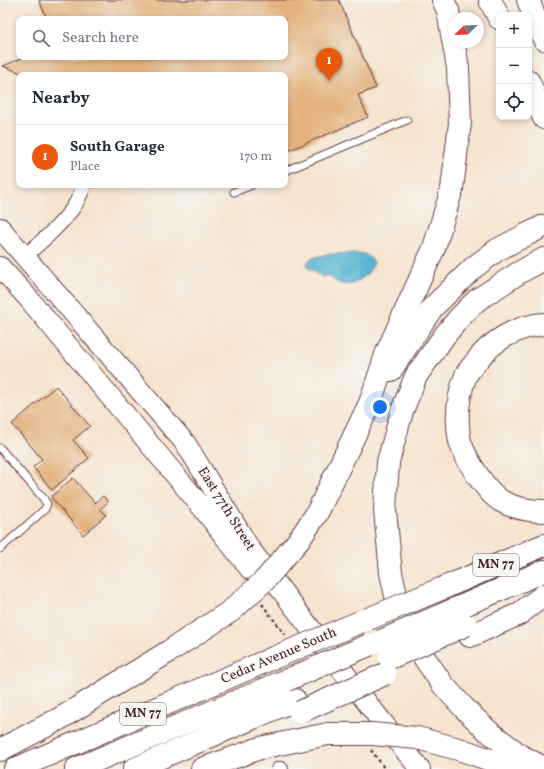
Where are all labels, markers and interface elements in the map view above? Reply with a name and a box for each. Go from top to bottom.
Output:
north arrow [448,12,484,48]
map controls [496,12,532,120]
button: + [496,12,532,48]
search box [16,16,288,60]
icon: search [30,27,52,49]
text: Search here [62,28,139,49]
pin: 1 [316,48,342,81]
button: − [496,48,532,84]
button: locate [496,84,532,120]
text: Nearby [32,87,90,110]
text: South Garage [70,137,165,158]
text: 1 [42,148,48,166]
text: 170 m [239,148,272,166]
text: Place [70,158,100,176]
your location [370,397,390,417]
street label: East 77th Street [193,463,259,555]
road number: MN 77 [473,554,519,576]
street label: Cedar Avenue South [218,623,340,689]
road number: MN 77 [120,703,166,725]

